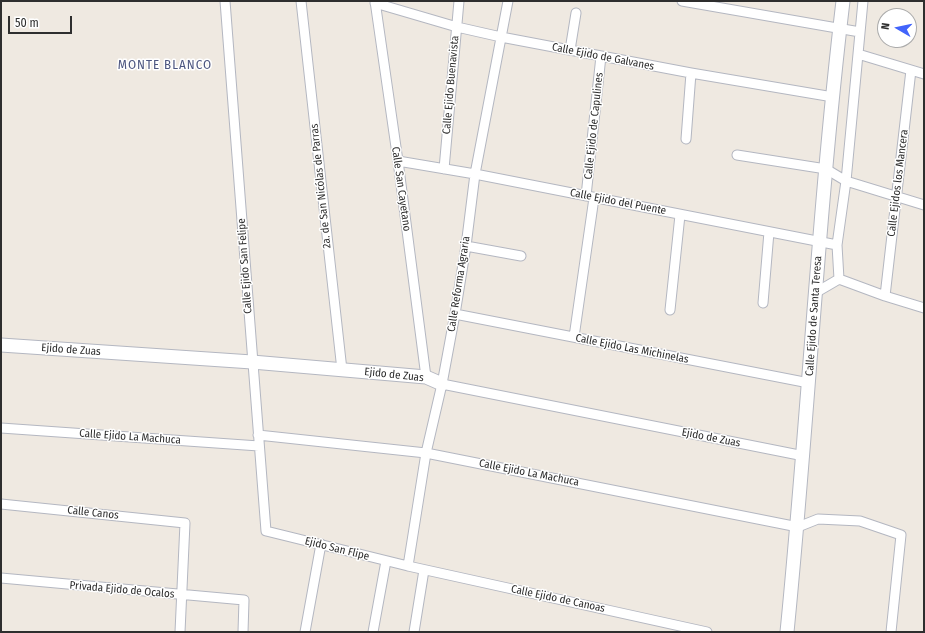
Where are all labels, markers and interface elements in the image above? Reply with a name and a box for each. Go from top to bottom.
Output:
scale bar [10,8,74,34]
north arrow [877,8,917,48]
text: 50 m [15,16,39,30]
text: N [879,22,893,30]
street label: Calle Ejido Buenavista [440,35,462,135]
street label: Calle Ejido de Galvanes [551,41,655,73]
district label: MONTE BLANCO [118,57,212,73]
street label: Calle Ejido de Capulines [582,72,606,180]
street label: 2a. de San Nicólas de Parras [308,123,334,249]
street label: Calle Ejidos los Mancera [885,129,911,237]
street label: Calle San Cayetano [389,146,413,232]
street label: Calle Ejido del Puente [569,186,667,218]
street label: Calle Ejido San Felipe [235,218,255,314]
street label: Calle Reforma Agraria [445,235,473,333]
street label: Calle Ejido de Santa Teresa [803,255,825,377]
street label: Calle Ejido Las Michinelas [574,332,690,366]
street label: Ejido de Zuas [41,341,101,359]
street label: Ejido de Zuas [364,365,424,385]
street label: Ejido de Zuas [680,426,742,450]
street label: Calle Ejido La Machuca [79,427,181,447]
street label: Calle Ejido La Machuca [478,457,580,489]
street label: Calle Canos [67,504,119,522]
street label: Ejido San Flipe [303,535,371,563]
street label: Privada Ejido de Ocalos [69,579,175,601]
street label: Calle Ejido de Canoas [510,583,606,615]

